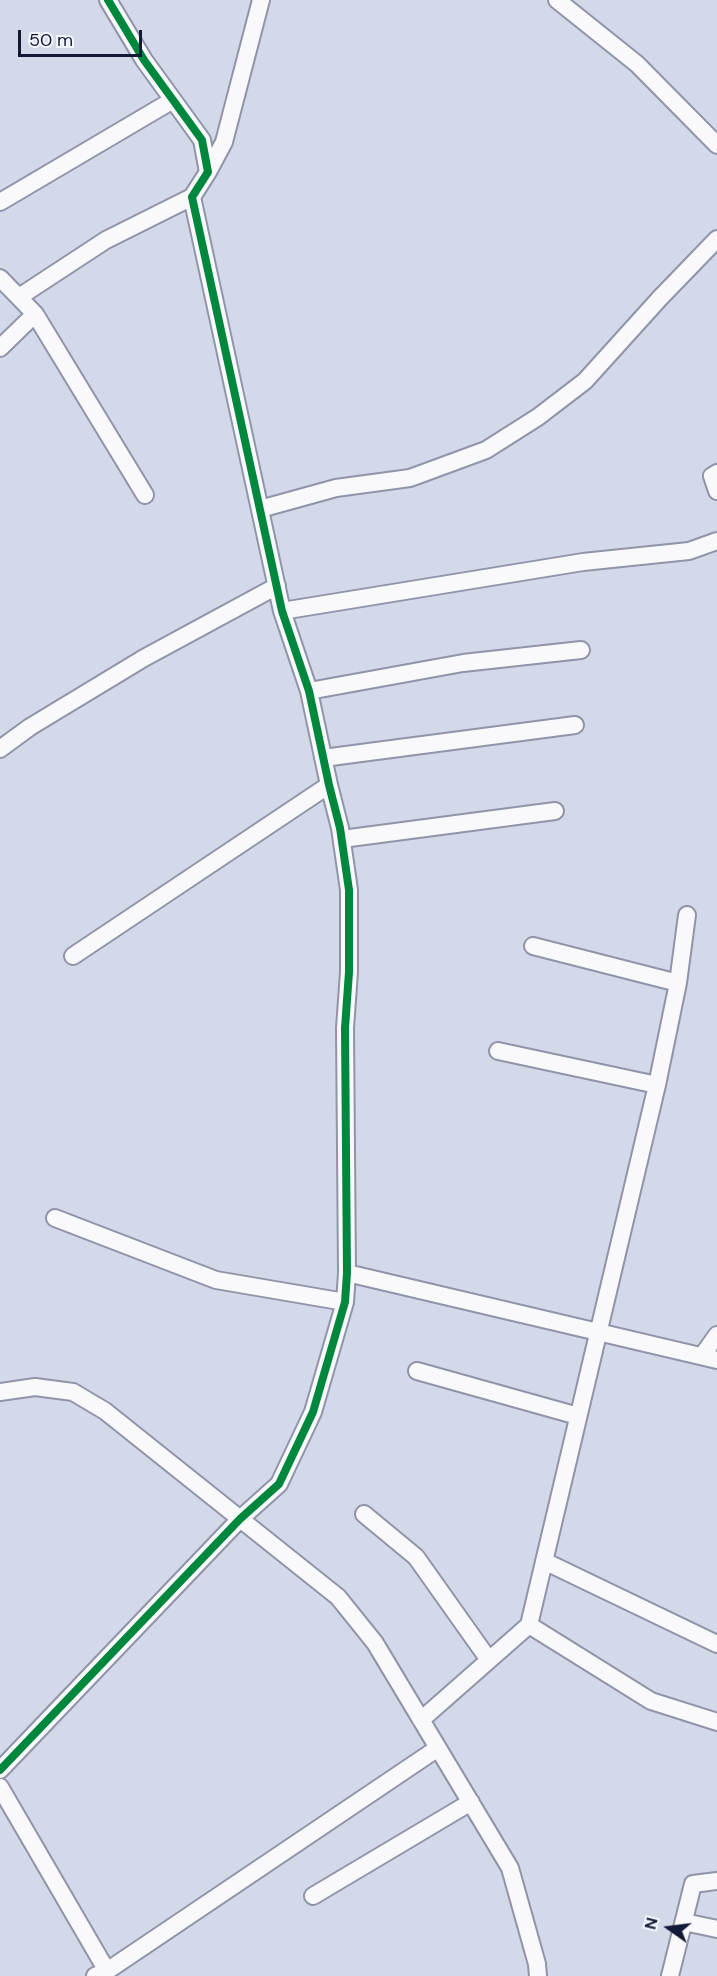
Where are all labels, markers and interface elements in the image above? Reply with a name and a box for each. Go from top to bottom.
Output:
scale bar [21,18,146,56]
text: 50 m [29,28,73,52]
north arrow [639,1898,699,1958]
text: N [639,1915,663,1932]

